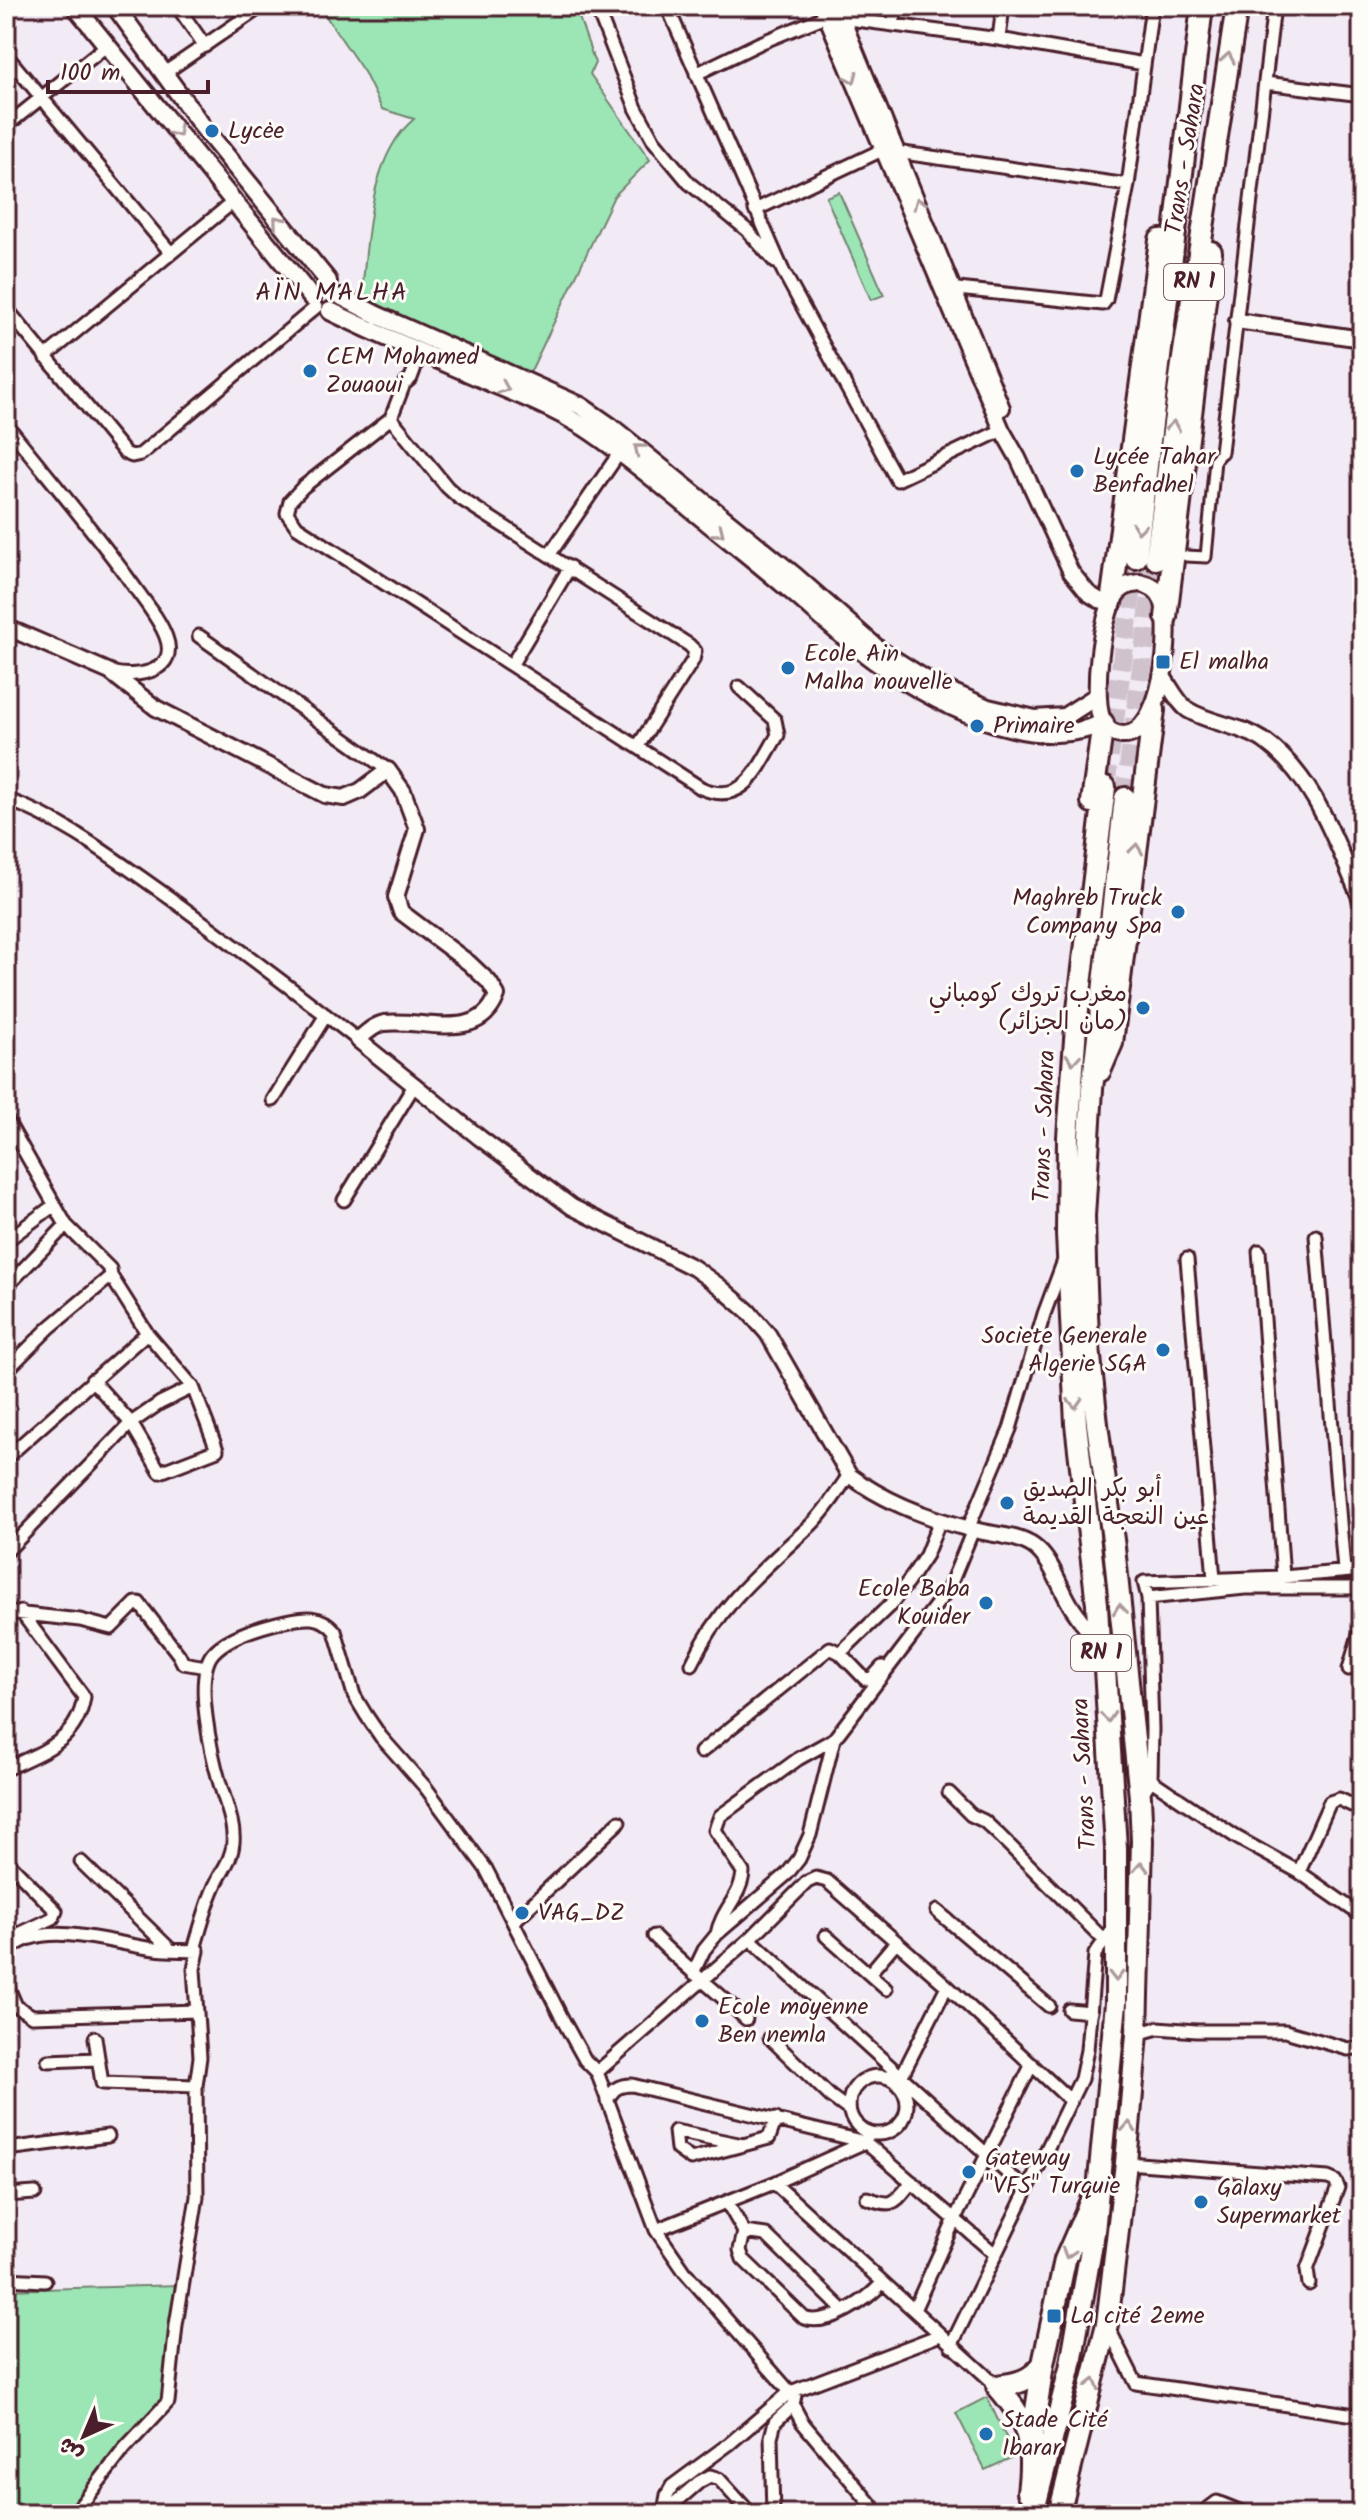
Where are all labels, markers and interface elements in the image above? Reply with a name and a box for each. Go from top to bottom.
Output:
scale bar [48,44,208,94]
one-way arrow [1219,51,1236,65]
text: 100 m [60,54,120,93]
one-way arrow [842,70,858,84]
street label: Trans - Sahara [1155,81,1217,237]
place label: Lycėe [228,112,285,151]
marker: Lycėe [203,122,221,140]
one-way arrow [167,123,182,137]
one-way arrow [912,197,929,211]
one-way arrow [273,216,288,230]
road number: RN 1 [1164,264,1224,300]
district label: AÏN MALHA [255,272,409,314]
place label: CEM Mohamed Zouaoui [326,338,480,405]
marker: CEM Mohamed Zouaoui [301,362,319,380]
one-way arrow [496,379,510,395]
one-way arrow [1165,419,1182,432]
place label: Lycée Tahar Benfadhel [1093,438,1217,505]
one-way arrow [634,444,648,459]
marker: Lycée Tahar Benfadhel [1068,462,1086,480]
one-way arrow [710,522,724,537]
one-way arrow [1131,522,1148,535]
place label: Ecole Ain Malha nouvelle [804,635,953,702]
place label: El malha [1179,643,1269,682]
marker: El malha [1154,653,1172,671]
marker: Ecole Ain Malha nouvelle [779,659,797,677]
place label: Primaire [993,707,1075,746]
marker: Primaire [968,717,986,735]
one-way arrow [1127,842,1144,856]
place label: Maghreb Truck Company Spa [1012,879,1163,946]
marker: Maghreb Truck Company Spa [1169,903,1187,921]
place label: مغرب تروك كومباني (مان الجزائر) [929,975,1127,1042]
marker: مغرب تروك كومباني (مان الجزائر) [1134,999,1152,1017]
street label: Trans - Sahara [1023,1049,1067,1203]
one-way arrow [1065,1053,1082,1066]
place label: Societe Generale Algerie SGA [982,1317,1147,1384]
marker: Societe Generale Algerie SGA [1154,1341,1172,1359]
one-way arrow [1066,1397,1083,1410]
place label: أبو بكر الصديق عين النعجة القديمة [1023,1470,1209,1537]
marker: أبو بكر الصديق عين النعجة القديمة [998,1494,1016,1512]
place label: Ecole Baba Kouider [858,1570,972,1637]
marker: Ecole Baba Kouider [977,1594,995,1612]
one-way arrow [1112,1602,1129,1615]
road number: RN 1 [1071,1635,1131,1671]
street label: Trans - Sahara [1062,1697,1108,1851]
one-way arrow [1099,1711,1116,1724]
one-way arrow [1132,1860,1150,1873]
place label: VAG_DZ [538,1894,625,1933]
marker: VAG_DZ [513,1904,531,1922]
one-way arrow [1107,1970,1125,1983]
place label: Ecole moyenne Ben nemla [718,1988,869,2055]
marker: Ecole moyenne Ben nemla [693,2012,711,2030]
one-way arrow [1120,2120,1137,2133]
place label: Gateway "VFS" Turquie [985,2139,1121,2206]
marker: Gateway "VFS" Turquie [960,2163,978,2181]
place label: Galaxy Supermarket [1217,2169,1342,2236]
marker: Galaxy Supermarket [1192,2193,1210,2211]
one-way arrow [1061,2245,1077,2259]
place label: La cité 2eme [1070,2297,1205,2336]
marker: La cité 2eme [1045,2307,1063,2325]
one-way arrow [1084,2378,1101,2392]
north arrow [44,2396,124,2476]
place label: Stade Cité Ibarar [1002,2401,1109,2468]
marker: Stade Cité Ibarar [977,2425,995,2443]
text: ش [51,2428,93,2470]

